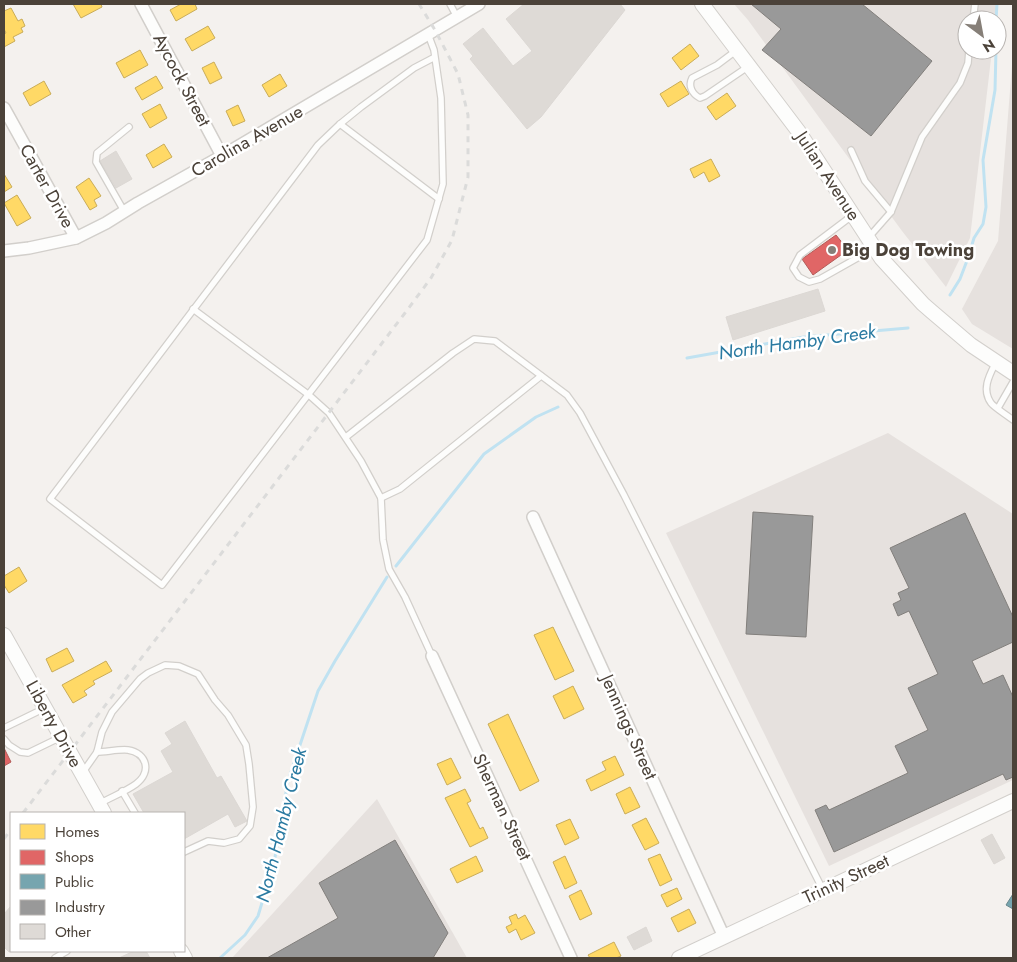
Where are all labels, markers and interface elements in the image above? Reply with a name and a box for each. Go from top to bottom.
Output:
north arrow [957,10,1007,60]
street label: Aycock Street [147,29,218,132]
text: N [979,35,999,57]
street label: Carolina Avenue [186,98,308,184]
street label: Julian Avenue [788,124,867,226]
street label: Carter Drive [13,139,81,233]
place label: Big Dog Towing [842,237,974,263]
marker: Big Dog Towing [826,244,838,256]
water label: North Hamby Creek [717,317,878,366]
street label: Jennings Street [593,669,664,784]
street label: Liberty Drive [19,676,89,772]
water label: North Hamby Creek [249,744,313,905]
street label: Sherman Street [466,749,538,865]
legend [10,812,185,952]
text: Homes [55,821,99,843]
text: Shops [55,846,94,868]
street label: Trinity Street [799,847,894,910]
text: Public [55,871,94,893]
text: Industry [55,896,105,918]
text: Other [55,921,92,943]

